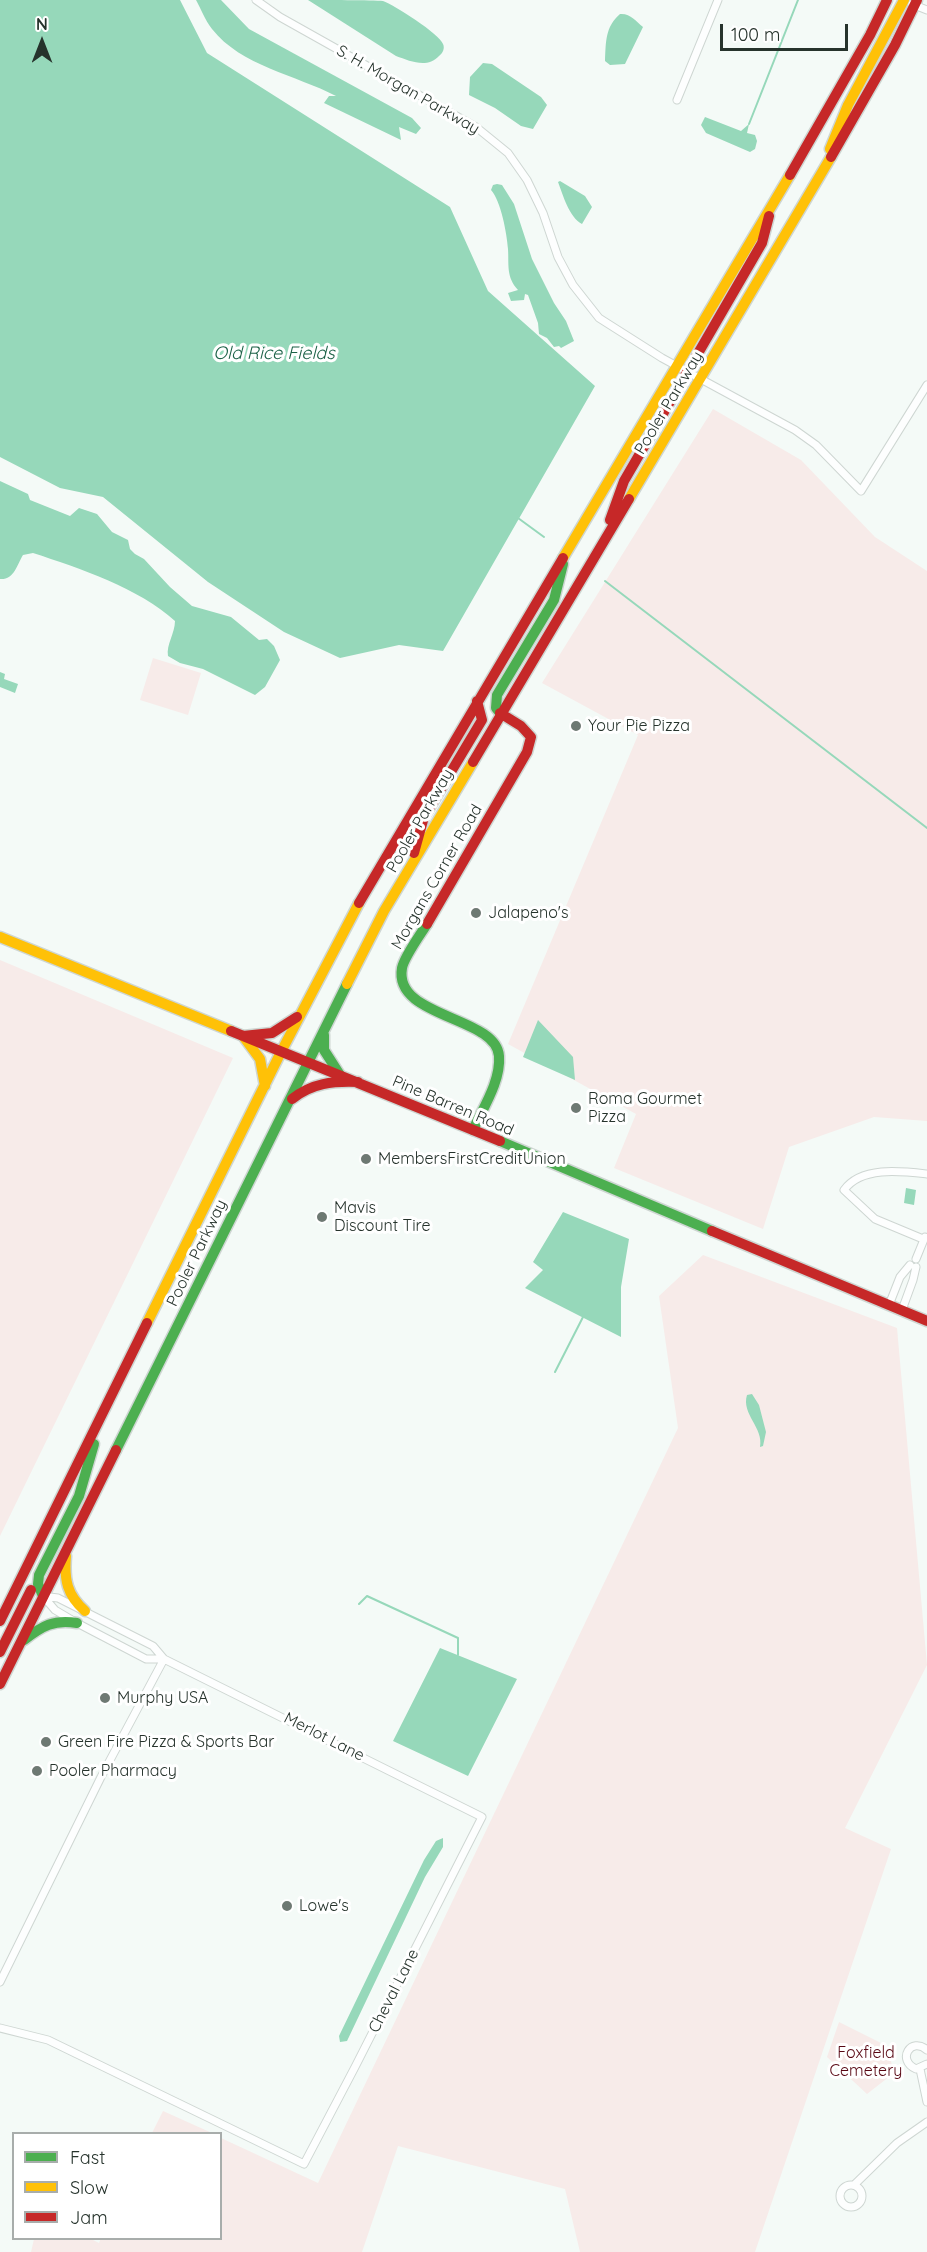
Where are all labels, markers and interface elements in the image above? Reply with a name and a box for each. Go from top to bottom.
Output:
north arrow [12,12,72,72]
scale bar [723,12,850,50]
text: N [36,14,48,34]
text: 100 m [731,23,780,46]
street label: S. H. Morgan Parkway [333,41,483,139]
water label: Old Rice Fields [213,343,335,365]
street label: Pooler Parkway [631,348,707,458]
place label: Your Pie Pizza [588,716,690,736]
marker: Your Pie Pizza [569,719,583,733]
street label: Pooler Parkway [383,766,457,876]
street label: Morgans Corner Road [388,801,486,953]
place label: Jalapeno's [488,903,568,923]
marker: Jalapeno's [469,906,483,920]
street label: Pine Barren Road [389,1072,517,1140]
place label: Roma Gourmet Pizza [588,1089,702,1127]
marker: Roma Gourmet Pizza [569,1101,583,1115]
place label: MembersFirstCreditUnion [378,1149,566,1169]
marker: MembersFirstCreditUnion [359,1152,373,1166]
street label: Pooler Parkway [163,1196,231,1310]
place label: Mavis Discount Tire [334,1198,430,1236]
marker: Mavis Discount Tire [315,1210,329,1224]
place label: Murphy USA [117,1688,208,1708]
marker: Murphy USA [98,1691,112,1705]
street label: Merlot Lane [280,1708,368,1766]
place label: Green Fire Pizza & Sports Bar [58,1732,274,1752]
marker: Green Fire Pizza & Sports Bar [39,1735,53,1749]
place label: Pooler Pharmacy [49,1761,177,1781]
marker: Pooler Pharmacy [30,1764,44,1778]
place label: Lowe's [299,1896,349,1916]
marker: Lowe's [280,1899,294,1913]
street label: Cheval Lane [365,1946,423,2036]
park label: Foxfield Cemetery [830,2043,902,2081]
legend [12,2132,222,2240]
text: Fast [70,2146,105,2169]
text: Slow [70,2176,108,2199]
text: Jam [70,2206,108,2229]

